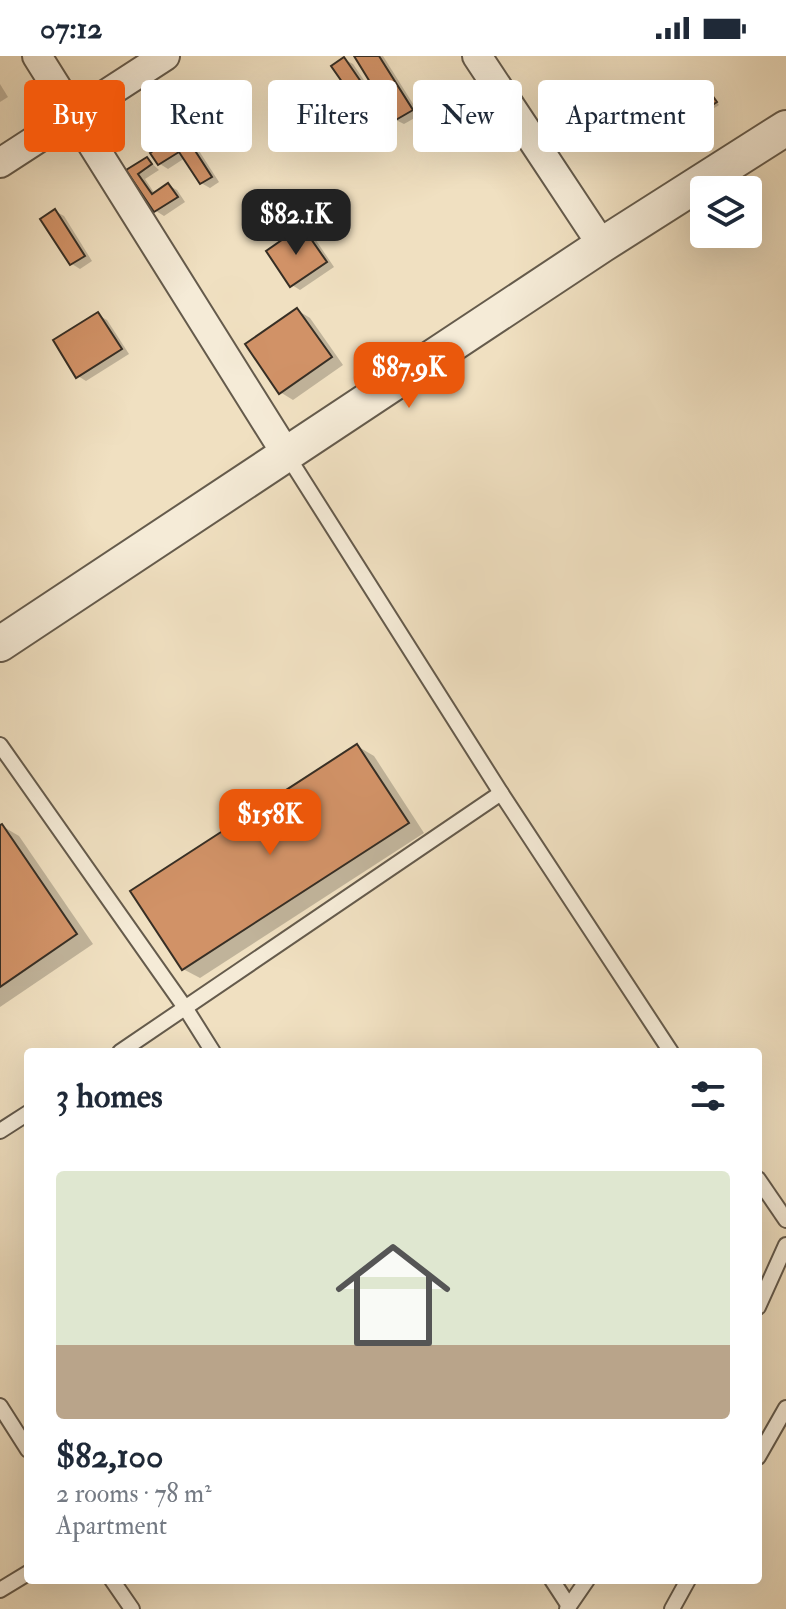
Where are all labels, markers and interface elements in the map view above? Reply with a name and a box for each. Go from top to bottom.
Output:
text: 07:12 [40,10,103,47]
chip: Buy [24,80,125,152]
chip: Rent [141,80,252,152]
chip: Filters [268,80,397,152]
chip: New [413,80,522,152]
chip: Apartment [538,80,714,152]
map controls [690,176,762,248]
button: layers [690,176,762,248]
pin: $82.1K [231,189,361,257]
text: $82.1K [260,199,332,231]
pin: $87.9K [344,342,474,410]
text: $87.9K [372,352,446,384]
pin: $158K [214,789,326,857]
text: $158K [237,799,303,831]
icon: filters [686,1074,730,1118]
text: 3 homes [56,1075,163,1118]
icon: home [321,1223,465,1367]
text: $82,100 [56,1435,163,1478]
text: 2 rooms · 78 m² [56,1478,212,1510]
text: Apartment [56,1510,167,1542]

